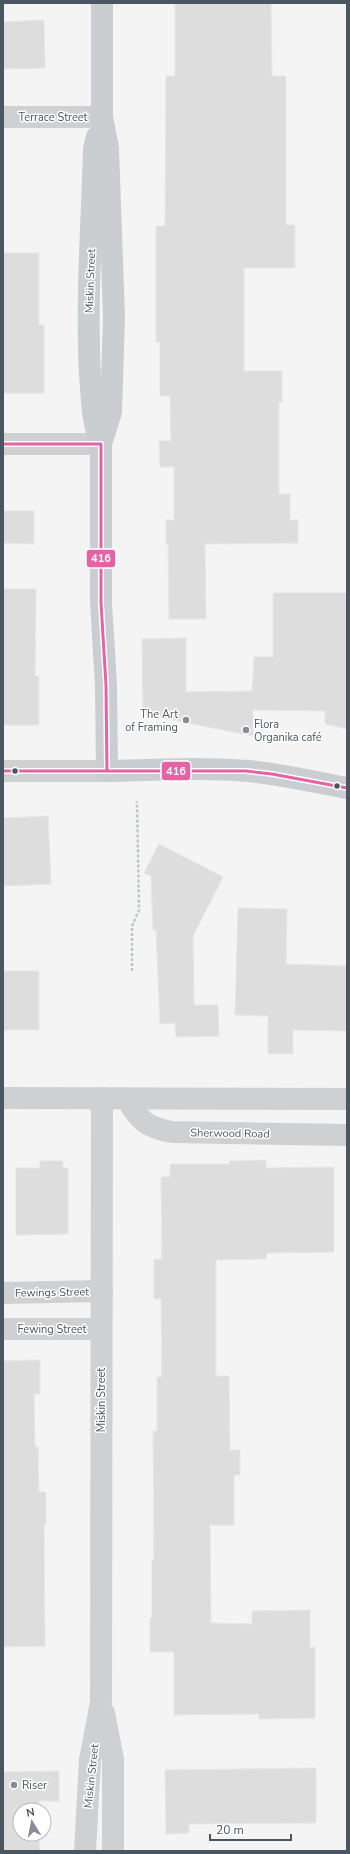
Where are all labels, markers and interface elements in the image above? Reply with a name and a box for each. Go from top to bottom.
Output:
street label: Terrace Street [19,110,88,125]
street label: Miskin Street [82,248,99,313]
line badge: 416 [86,549,116,568]
text: 416 [91,551,111,566]
place label: The Art of Framing [125,707,178,735]
marker: The Art of Framing [181,715,191,725]
place label: Flora Organika café [254,717,322,745]
marker: Flora Organika café [241,725,251,735]
line badge: 416 [161,761,191,781]
text: 416 [166,764,186,779]
unlabelled marker [10,766,20,776]
unlabelled marker [332,781,342,791]
street label: Sherwood Road [190,1125,270,1142]
street label: Fewings Street [15,1284,89,1301]
street label: Fewing Street [18,1322,87,1337]
street label: Miskin Street [94,1368,109,1432]
street label: Miskin Street [81,1743,102,1809]
place label: Riser [22,1778,47,1793]
marker: Riser [9,1780,19,1790]
north arrow [12,1802,52,1842]
text: N [25,1805,36,1821]
scale bar [210,1816,291,1842]
text: 20 m [216,1822,244,1838]

